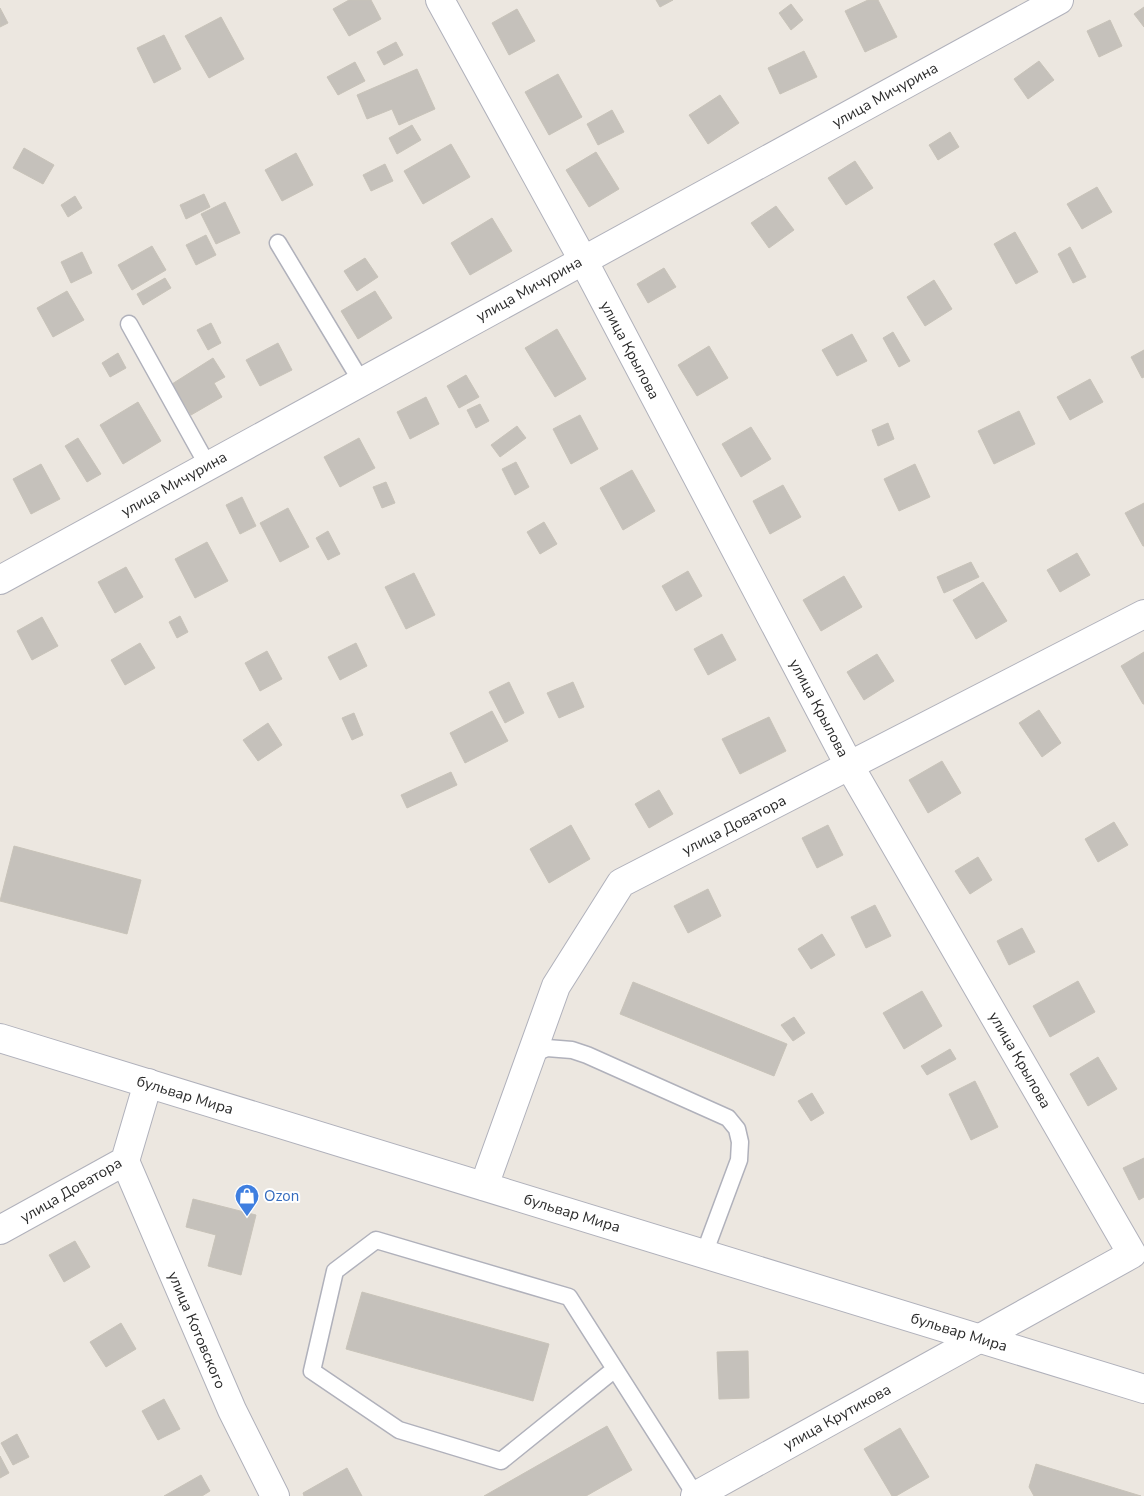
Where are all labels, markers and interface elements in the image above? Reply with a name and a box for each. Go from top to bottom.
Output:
street label: улица Мичурина [829,58,941,132]
street label: улица Мичурина [473,252,585,326]
street label: улица Крылова [596,297,664,403]
street label: улица Мичурина [118,447,230,521]
street label: улица Крылова [785,655,853,761]
street label: улица Доватора [679,790,789,860]
street label: улица Крылова [984,1008,1056,1112]
street label: бульвар Мира [134,1071,236,1119]
street label: улица Доватора [17,1153,125,1227]
shop icon: Ozon [234,1183,260,1217]
place label: Ozon [264,1186,299,1206]
street label: бульвар Мира [521,1189,623,1237]
street label: улица Котовского [163,1268,231,1392]
street label: бульвар Мира [908,1308,1010,1356]
street label: улица Крутикова [780,1379,894,1455]

